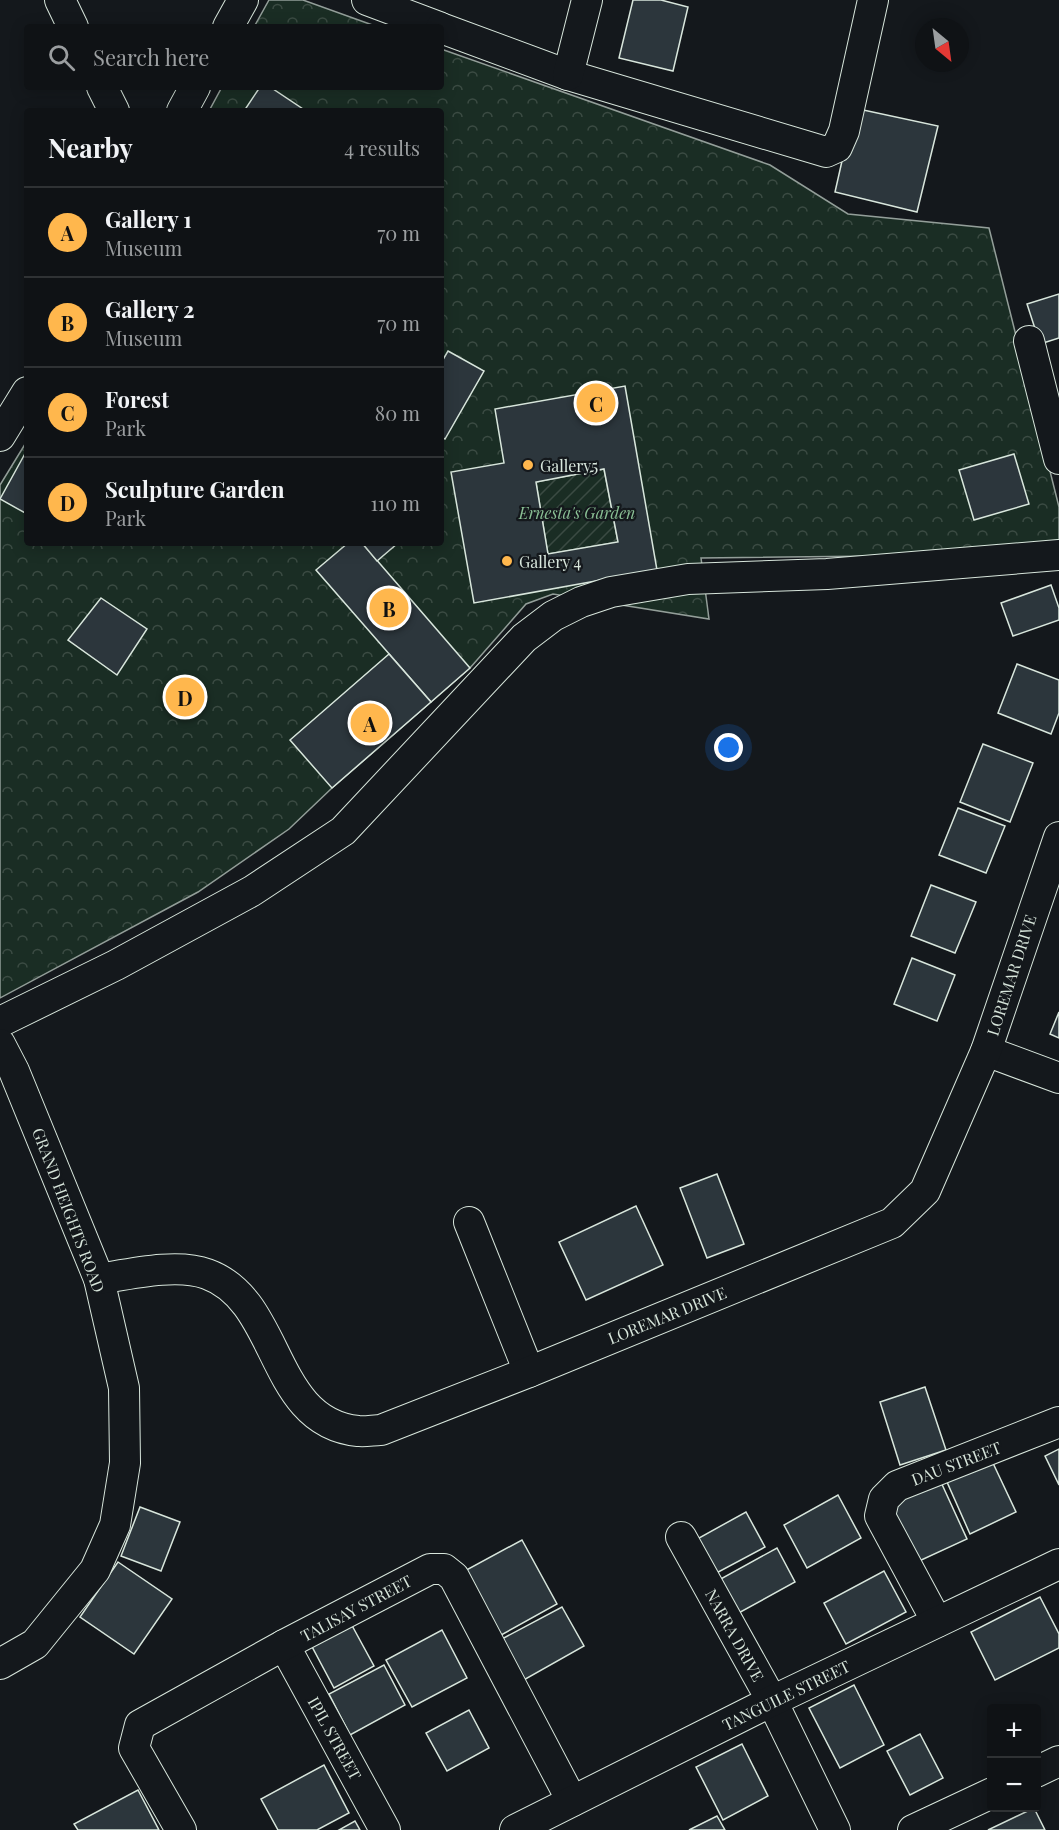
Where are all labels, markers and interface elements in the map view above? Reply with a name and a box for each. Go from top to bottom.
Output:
north arrow [915,18,969,72]
search box [24,24,444,90]
icon: search [45,41,78,74]
text: Search here [93,42,209,72]
text: Nearby [48,130,133,165]
text: 4 results [344,134,420,161]
text: Gallery 1 [105,204,192,234]
text: A [61,219,74,246]
text: 70 m [377,219,420,246]
text: Museum [105,234,182,261]
text: Gallery 2 [105,294,195,324]
text: B [61,309,74,336]
text: 70 m [377,309,420,336]
text: Museum [105,324,182,351]
pin: C [576,380,616,426]
text: Forest [105,384,169,414]
text: C [60,399,75,426]
text: 80 m [375,399,420,426]
text: Park [105,414,146,441]
place label: Gallery5 [540,455,598,476]
marker: Gallery5 [521,458,535,472]
text: Sculpture Garden [105,474,285,504]
text: D [60,489,75,516]
text: 110 m [370,489,420,516]
park label: Ernesta's Garden [518,502,635,523]
text: Park [105,504,146,531]
place label: Gallery 4 [519,551,582,572]
marker: Gallery 4 [500,554,514,568]
pin: B [370,586,408,630]
pin: D [166,674,204,720]
pin: A [350,700,389,746]
your location [714,733,743,762]
street label: LOREMAR DRIVE [982,912,1040,1038]
street label: GRAND HEIGHTS ROAD [28,1125,110,1295]
street label: LOREMAR DRIVE [605,1282,729,1348]
street label: DAU STREET [908,1436,1004,1490]
street label: TALISAY STREET [297,1570,415,1646]
street label: NARRA DRIVE [701,1585,769,1685]
street label: TANGUILE STREET [719,1655,853,1735]
street label: IPIL STREET [304,1693,367,1783]
map controls [987,1704,1041,1812]
button: + [987,1704,1041,1758]
button: − [987,1758,1041,1812]

